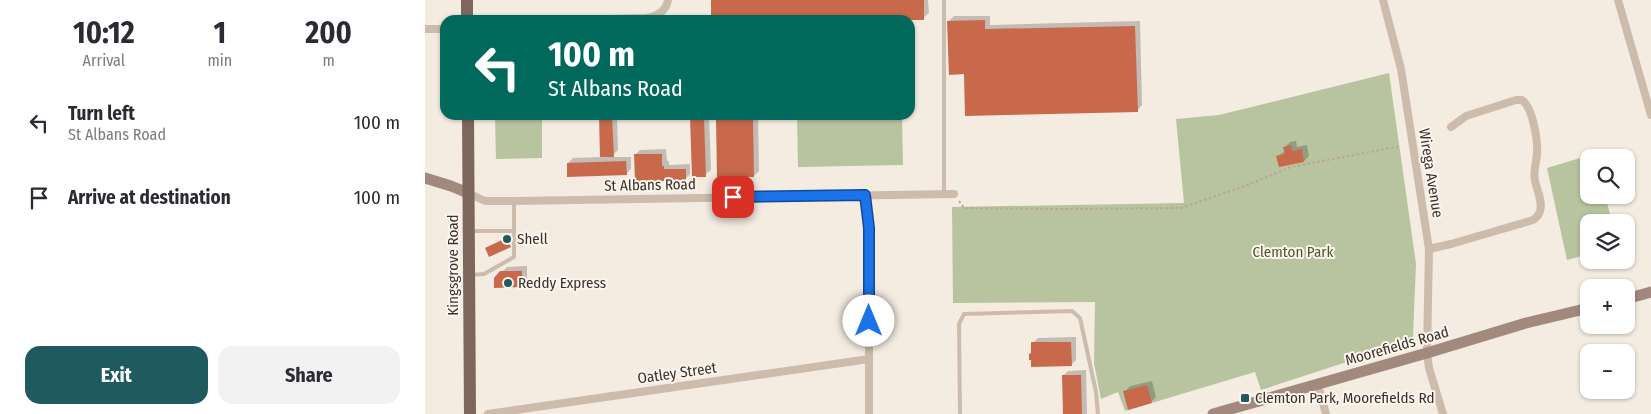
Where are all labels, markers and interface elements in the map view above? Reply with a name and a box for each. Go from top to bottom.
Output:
text: 10:12 [73,15,135,51]
text: 1 [214,15,226,51]
text: 200 [305,15,352,51]
text: 100 m [548,33,635,75]
icon: left [465,35,530,100]
text: Arrival [83,51,125,70]
text: min [208,51,232,70]
text: m [323,51,335,70]
text: St Albans Road [548,75,683,102]
text: Turn left [68,102,135,125]
icon: left [25,109,53,137]
text: 100 m [354,111,400,134]
text: St Albans Road [68,125,166,144]
street label: Wirega Avenue [1415,127,1447,219]
map controls [1580,149,1635,399]
button: search [1580,149,1635,204]
street label: St Albans Road [604,175,696,195]
pin [712,176,754,218]
icon: arrive [719,183,747,211]
icon: arrive [25,184,53,212]
text: Arrive at destination [68,186,231,209]
text: 100 m [354,186,400,209]
street label: Kingsgrove Road [444,214,462,316]
button: layers [1580,214,1635,269]
place label: Shell [517,230,548,248]
marker: Shell [501,233,513,245]
park label: Clemton Park [1253,243,1333,261]
place label: Reddy Express [518,274,606,292]
marker: Reddy Express [502,277,514,289]
button: + [1580,279,1635,334]
position arrow [842,294,894,346]
street label: Moorefields Road [1343,323,1451,369]
button: − [1580,344,1635,399]
button: Exit [25,346,208,404]
button: Share [218,346,400,404]
street label: Oatley Street [636,359,718,387]
place label: Clemton Park, Moorefields Rd [1255,389,1434,407]
marker: Clemton Park, Moorefields Rd [1239,392,1251,404]

